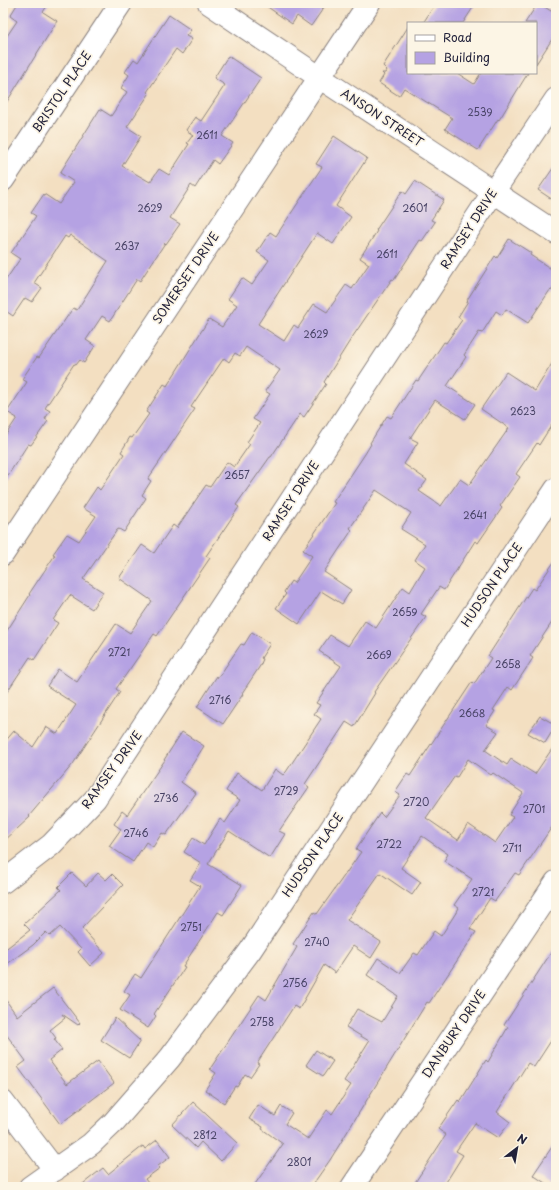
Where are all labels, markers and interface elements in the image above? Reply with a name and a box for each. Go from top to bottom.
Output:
legend [407,22,537,74]
text: Road [443,28,472,46]
street label: BRISTOL PLACE [27,47,95,136]
text: Building [443,48,490,66]
street label: ANSON STREET [338,84,428,151]
house number: 2539 [467,104,493,119]
house number: 2611 [196,127,218,142]
street label: RAMSEY DRIVE [435,185,501,272]
house number: 2629 [138,200,163,215]
house number: 2601 [402,200,428,215]
street label: SOMERSET DRIVE [148,228,223,327]
house number: 2637 [115,238,140,253]
house number: 2611 [376,246,398,261]
house number: 2629 [304,326,329,341]
house number: 2623 [510,403,536,418]
street label: RAMSEY DRIVE [257,457,323,544]
house number: 2657 [224,467,250,482]
house number: 2641 [463,507,487,522]
street label: HUDSON PLACE [456,538,526,630]
house number: 2659 [392,604,418,619]
house number: 2721 [108,644,131,659]
house number: 2669 [366,647,392,662]
house number: 2658 [495,656,521,671]
house number: 2716 [209,692,231,707]
house number: 2668 [459,705,485,720]
street label: RAMSEY DRIVE [77,727,146,812]
house number: 2729 [274,783,298,798]
house number: 2736 [153,790,179,805]
house number: 2720 [403,794,429,809]
house number: 2701 [523,801,546,816]
street label: HUDSON PLACE [277,808,347,900]
house number: 2746 [123,825,149,840]
house number: 2722 [376,836,402,851]
house number: 2711 [502,840,522,855]
house number: 2721 [472,884,495,899]
house number: 2751 [180,919,202,934]
house number: 2740 [304,934,330,949]
house number: 2756 [283,975,308,990]
street label: DANBURY DRIVE [417,986,490,1081]
house number: 2758 [250,1014,274,1029]
house number: 2812 [193,1127,217,1142]
north arrow [497,1128,537,1168]
text: N [514,1129,531,1149]
house number: 2801 [286,1154,312,1169]

